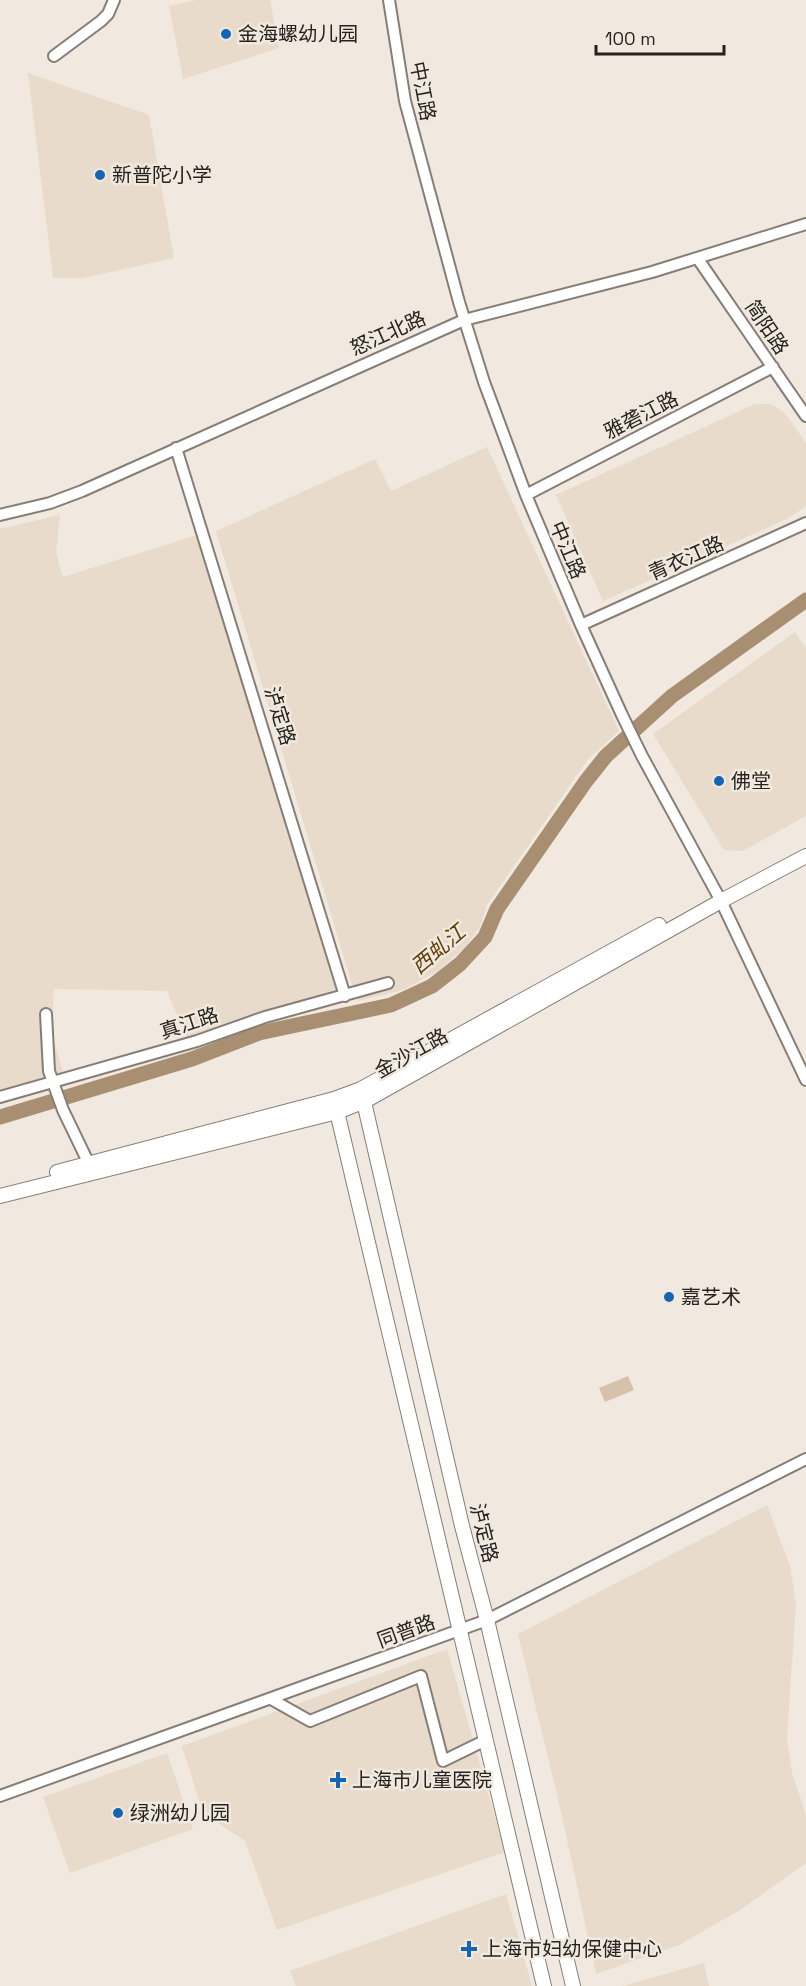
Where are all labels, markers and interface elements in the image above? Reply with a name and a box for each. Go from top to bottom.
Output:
scale bar [596,18,724,56]
place label: 金海螺幼儿园 [238,21,358,47]
marker: 金海螺幼儿园 [219,27,233,41]
text: 100 m [605,27,656,50]
street label: 中江路 [405,59,441,123]
place label: 新普陀小学 [112,162,212,188]
marker: 新普陀小学 [93,168,107,182]
street label: 简阳路 [739,295,795,359]
street label: 怒江北路 [346,305,430,361]
street label: 雅砻江路 [599,385,683,445]
street label: 中江路 [544,517,592,583]
street label: 青衣江路 [644,530,728,586]
street label: 泸定路 [259,684,301,748]
place label: 佛堂 [731,768,771,794]
marker: 佛堂 [712,774,726,788]
water label: 西虬江 [405,917,472,980]
street label: 真江路 [156,1001,222,1045]
street label: 金沙江路 [370,1022,452,1084]
place label: 嘉艺术 [681,1284,741,1310]
marker: 嘉艺术 [662,1290,676,1304]
street label: 泸定路 [464,1501,504,1565]
street label: 同普路 [373,1609,439,1653]
place label: 上海市儿童医院 [352,1767,492,1793]
marker: 上海市儿童医院 [329,1771,347,1789]
place label: 绿洲幼儿园 [130,1800,230,1826]
marker: 绿洲幼儿园 [111,1806,125,1820]
place label: 上海市妇幼保健中心 [482,1936,662,1962]
marker: 上海市妇幼保健中心 [460,1940,478,1958]

